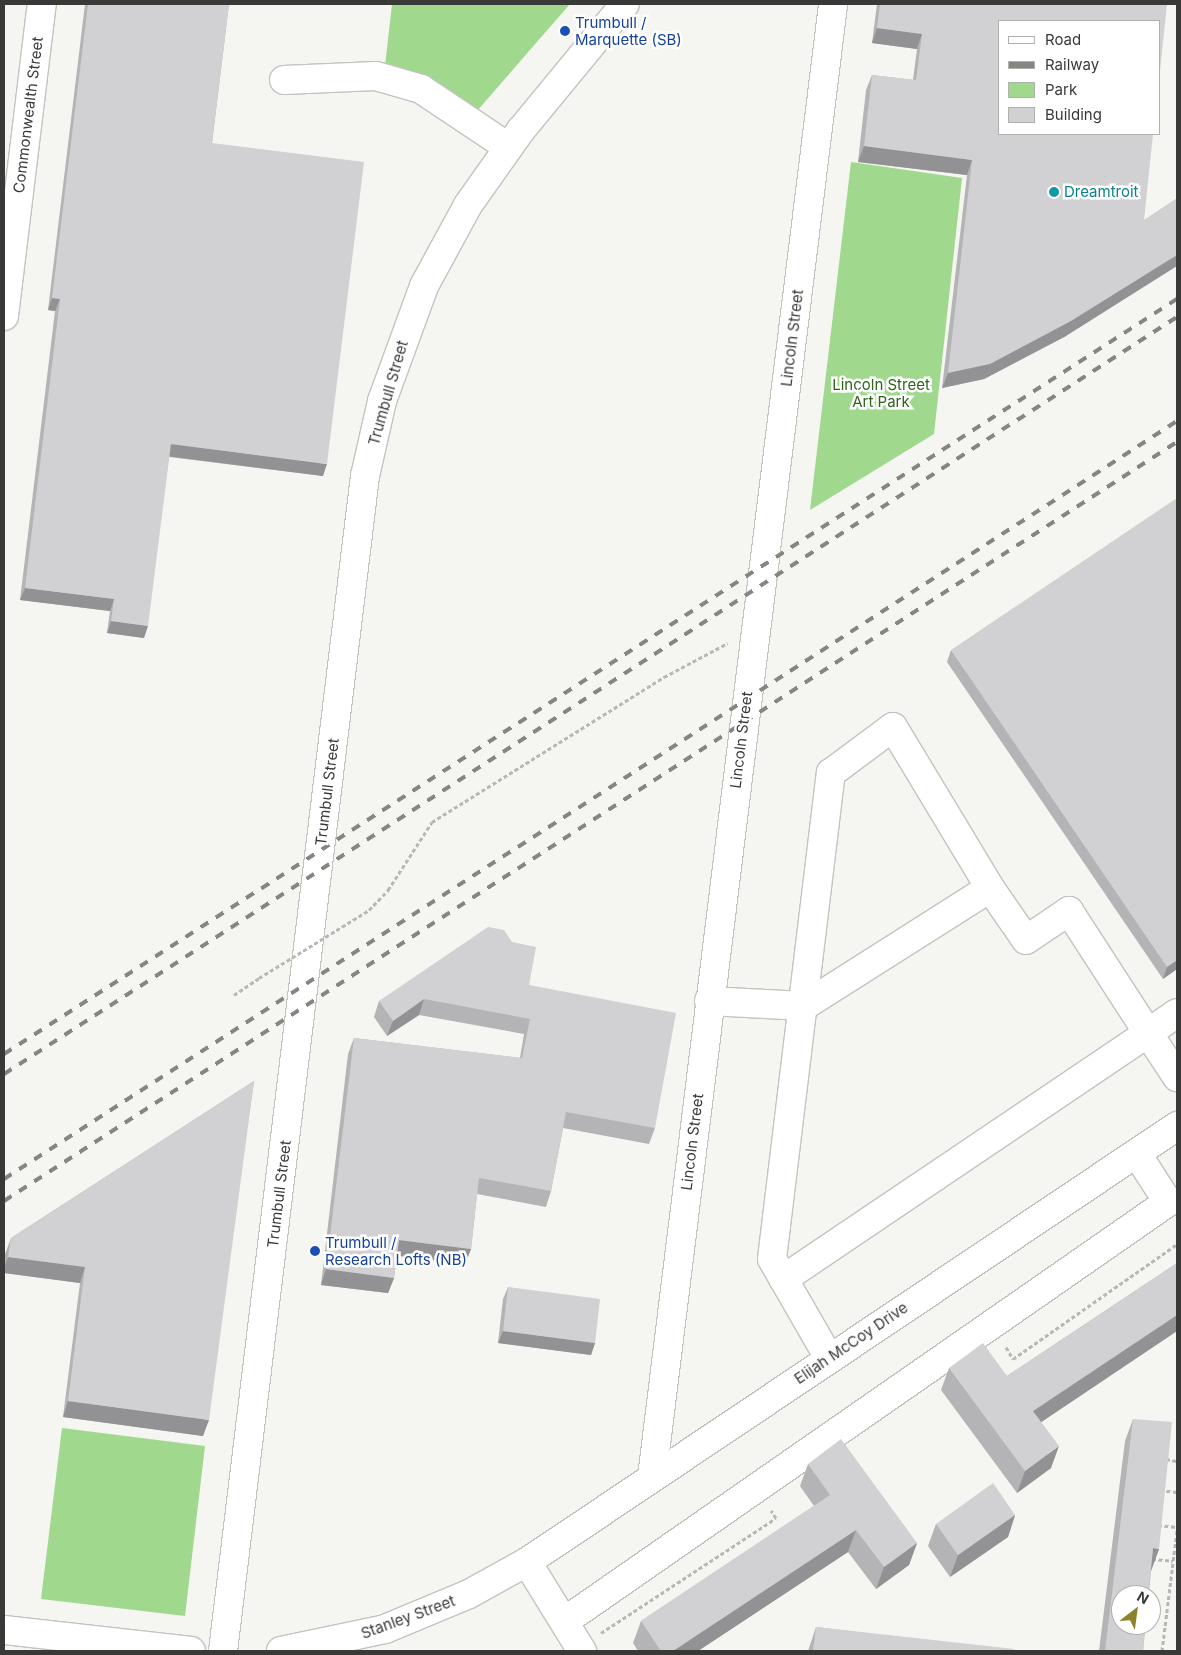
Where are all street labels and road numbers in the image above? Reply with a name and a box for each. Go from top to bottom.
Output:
street label: Commonwealth Street [9,36,47,194]
street label: Lincoln Street [777,288,807,388]
street label: Trumbull Street [364,338,412,448]
street label: Lincoln Street [726,690,756,790]
street label: Trumbull Street [311,737,343,847]
street label: Lincoln Street [677,1092,707,1192]
street label: Trumbull Street [263,1139,295,1249]
street label: Elijah McCoy Drive [791,1298,911,1388]
street label: Stanley Street [358,1592,458,1642]

